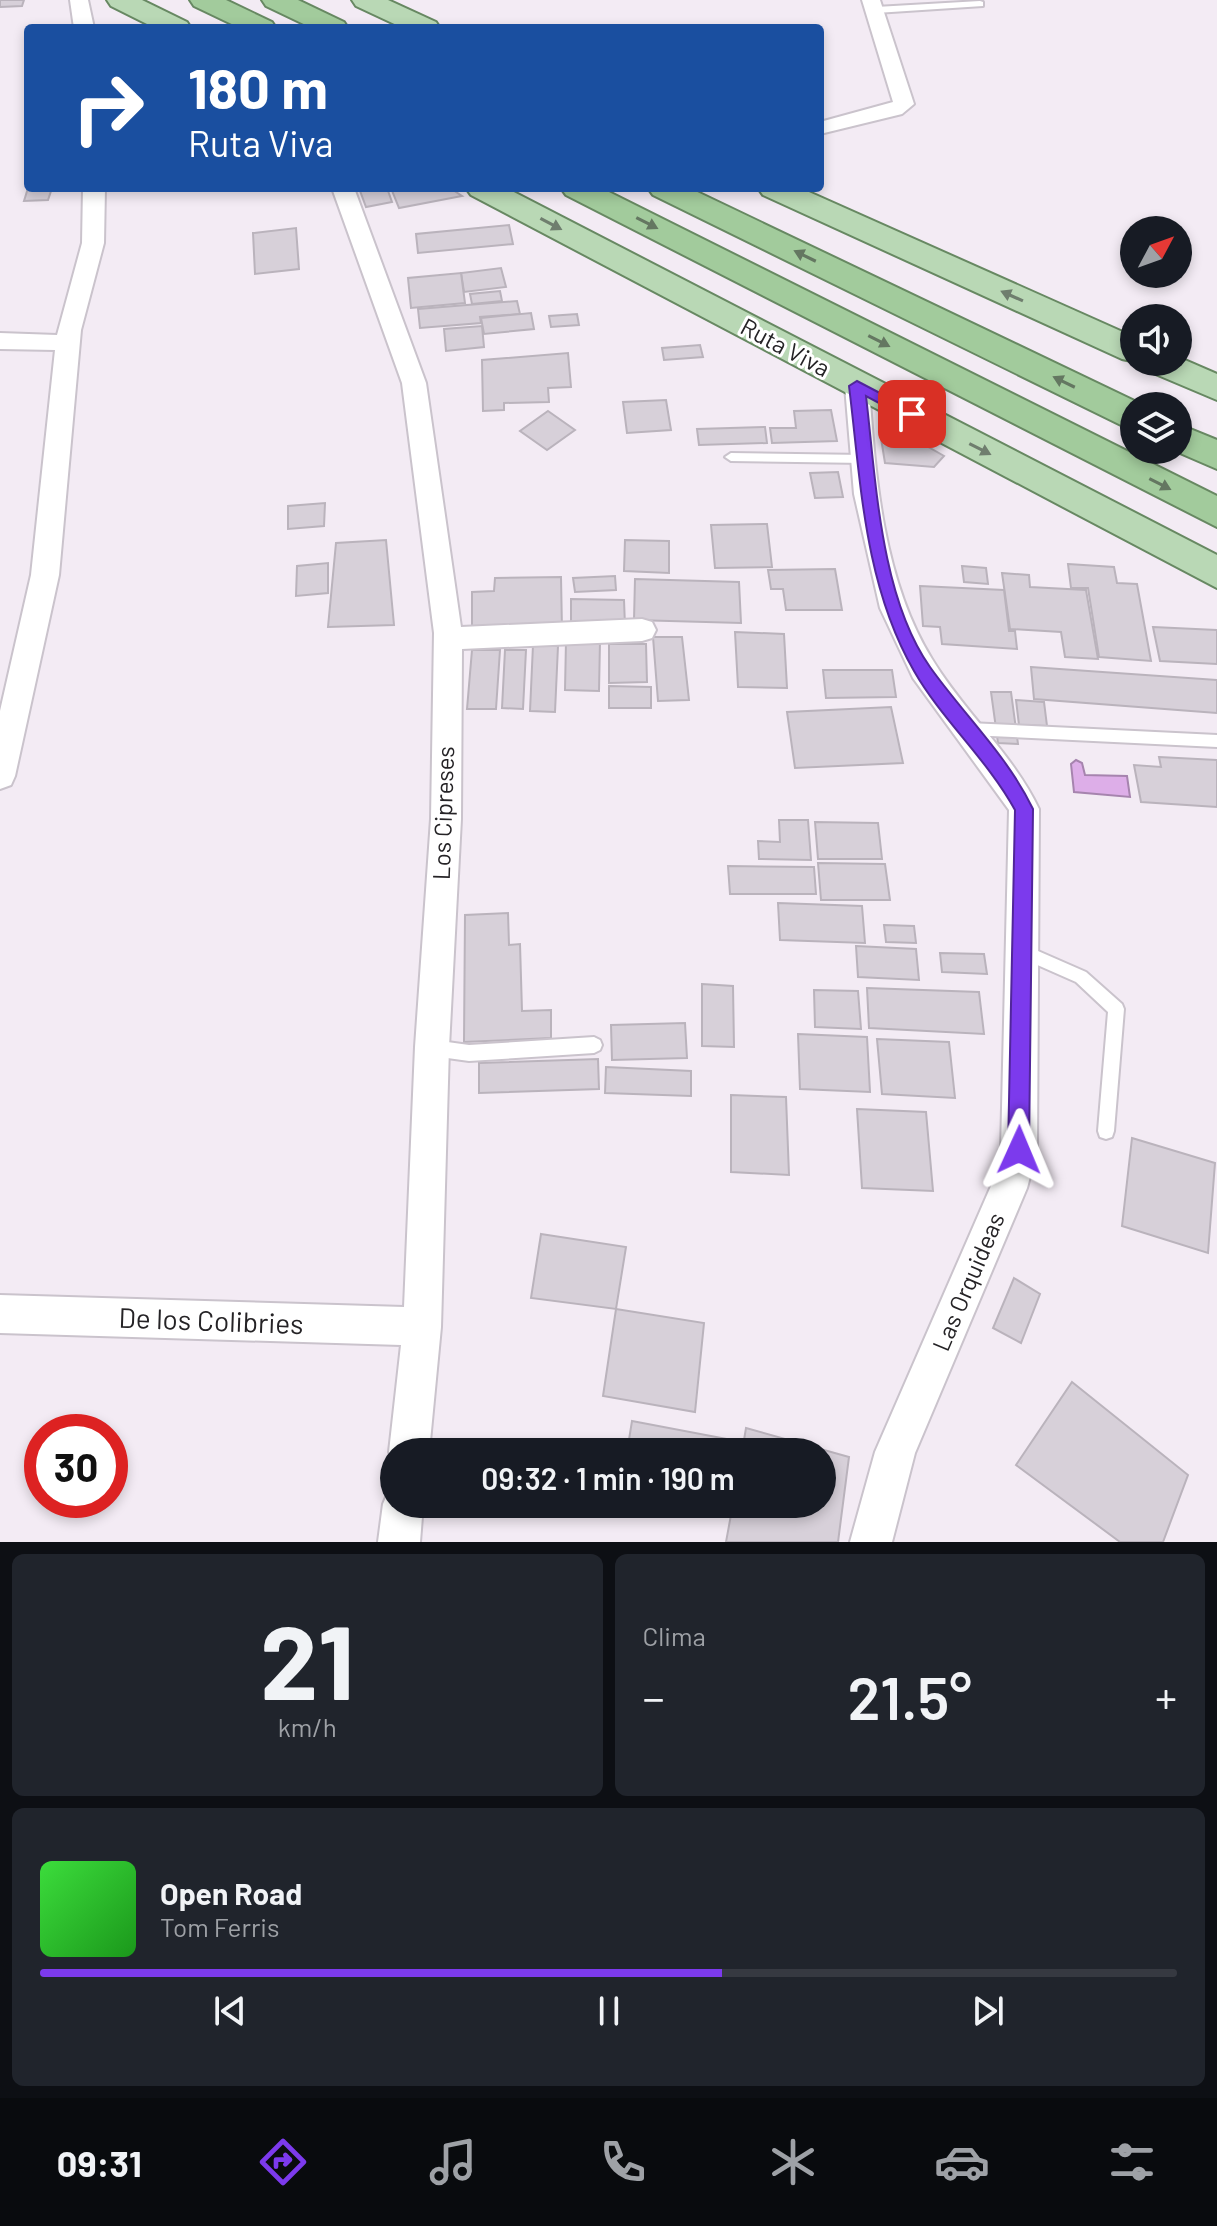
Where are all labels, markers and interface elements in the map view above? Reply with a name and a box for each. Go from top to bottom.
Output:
text: 180 m [188,53,328,120]
icon: right [56,56,160,160]
text: Ruta Viva [188,121,334,164]
north arrow [1120,216,1192,288]
map controls [1120,216,1192,464]
one-way arrow [540,217,562,231]
one-way arrow [635,217,658,230]
one-way arrow [793,249,816,263]
one-way arrow [1000,289,1024,302]
button: sound [1120,304,1192,376]
street label: Ruta Viva [736,311,835,382]
one-way arrow [867,334,890,348]
one-way arrow [1052,375,1075,389]
pin [878,380,946,448]
icon: arrive [890,392,934,436]
button: layers [1120,392,1192,464]
one-way arrow [968,443,991,456]
one-way arrow [1149,477,1172,491]
street label: Los Cipreses [426,746,459,880]
position arrow [977,1108,1061,1192]
street label: Las Orquideas [925,1208,1010,1355]
street label: De los Colibries [118,1300,304,1340]
speed limit sign: 30 [24,1414,128,1518]
text: 09:32 · 1 min · 190 m [481,1460,735,1496]
text: 21 [260,1596,354,1721]
text: Clima [643,1620,706,1651]
text: 21.5° [847,1660,972,1732]
text: − [643,1670,665,1723]
text: + [1155,1670,1177,1723]
text: km/h [278,1711,337,1742]
text: Open Road [160,1875,302,1911]
text: Tom Ferris [160,1911,280,1942]
icon: previous [208,1989,252,2033]
icon: pause [587,1989,631,2033]
icon: next [966,1989,1010,2033]
icon: directions [255,2134,311,2190]
icon: music [425,2134,481,2190]
icon: phone [595,2134,651,2190]
icon: climate [765,2134,821,2190]
icon: car [934,2134,990,2190]
icon: filters [1104,2134,1160,2190]
text: 09:31 [57,2141,142,2184]

